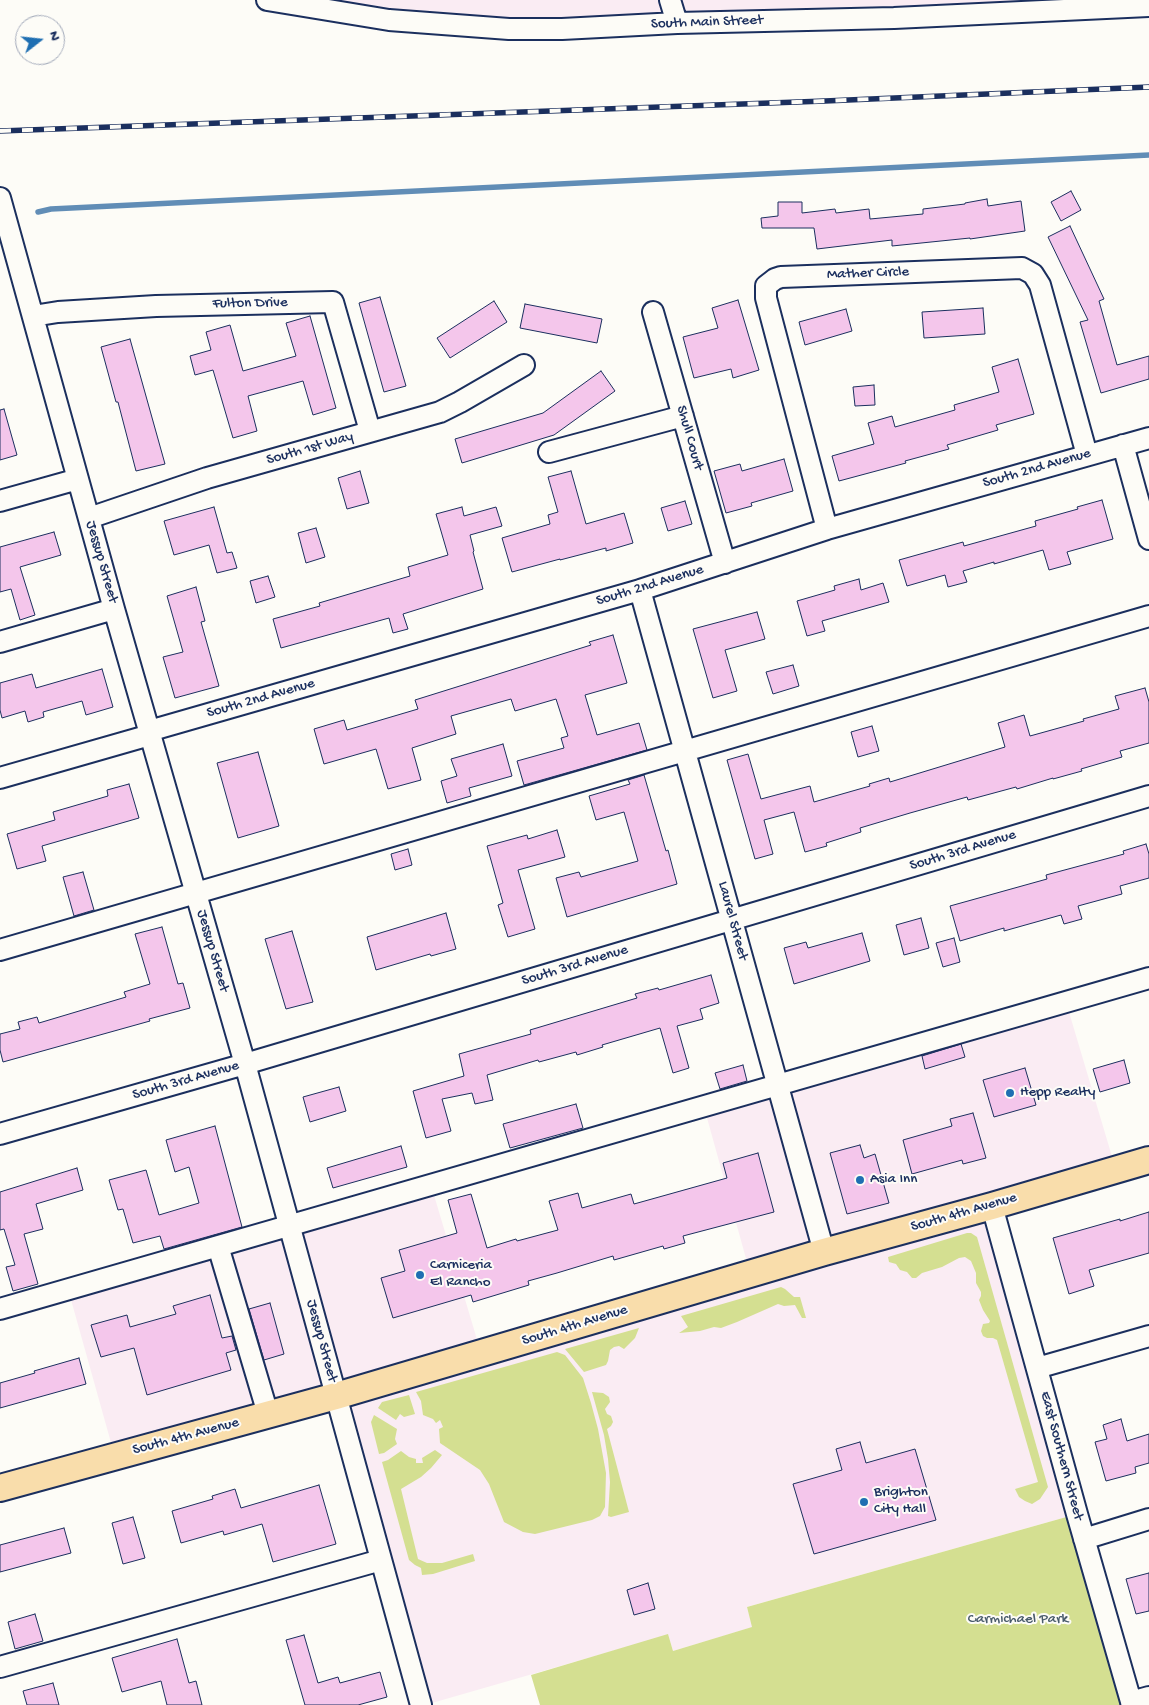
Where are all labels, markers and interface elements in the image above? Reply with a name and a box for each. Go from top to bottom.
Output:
street label: South Main Street [651,12,763,34]
north arrow [15,15,65,65]
text: N [45,29,63,43]
street label: Mather Circle [827,264,909,284]
street label: Fulton Drive [212,294,288,314]
street label: Shull Court [671,404,707,472]
street label: South 1st Way [265,428,355,470]
street label: South 2nd Avenue [981,445,1093,493]
street label: Jessup Street [81,519,121,605]
street label: South 2nd Avenue [594,561,706,611]
street label: South 2nd Avenue [205,675,317,723]
street label: South 3rd Avenue [908,826,1018,876]
street label: Laurel Street [713,880,751,962]
street label: Jessup Street [192,908,232,994]
street label: South 3rd Avenue [520,941,630,991]
street label: South 3rd Avenue [131,1057,241,1105]
place label: Hepp Realty [1020,1084,1095,1102]
marker: Hepp Realty [1004,1087,1016,1099]
place label: Asia Inn [870,1171,917,1189]
marker: Asia Inn [854,1174,866,1186]
street label: South 4th Avenue [909,1189,1019,1237]
place label: Carniceria El Rancho [430,1257,492,1292]
marker: Carniceria El Rancho [414,1269,426,1281]
street label: Jessup Street [301,1298,341,1384]
street label: South 4th Avenue [520,1301,630,1351]
street label: East Southern Street [1035,1390,1087,1522]
street label: South 4th Avenue [131,1414,241,1460]
place label: Brighton City Hall [874,1484,928,1519]
marker: Brighton City Hall [858,1496,870,1508]
park label: Carmichael Park [968,1611,1068,1629]

